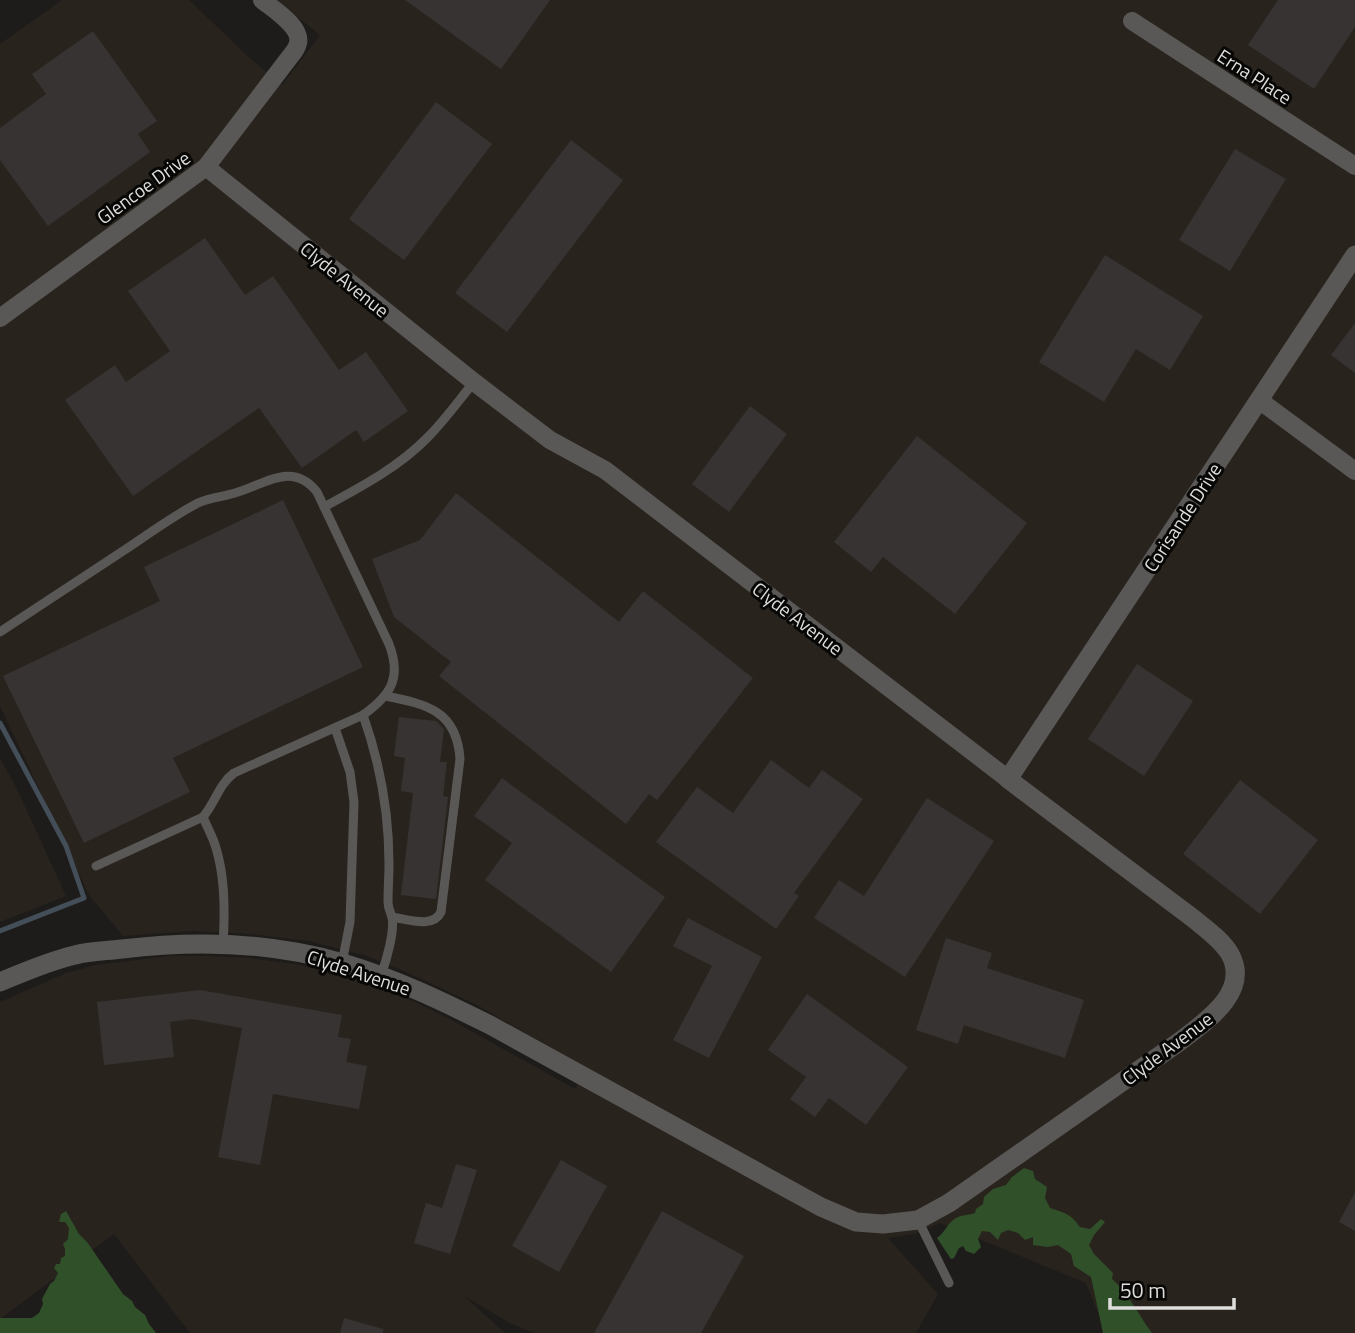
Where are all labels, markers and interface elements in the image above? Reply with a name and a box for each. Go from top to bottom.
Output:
street label: Erna Place [1212,41,1298,111]
street label: Glencoe Drive [90,143,196,231]
street label: Clyde Avenue [294,234,396,324]
street label: Corisande Drive [1136,457,1228,577]
street label: Clyde Avenue [747,574,849,662]
street label: Clyde Avenue [304,942,414,1002]
street label: Clyde Avenue [1116,1004,1218,1092]
scale bar [1110,1266,1234,1310]
text: 50 m [1120,1274,1166,1306]

